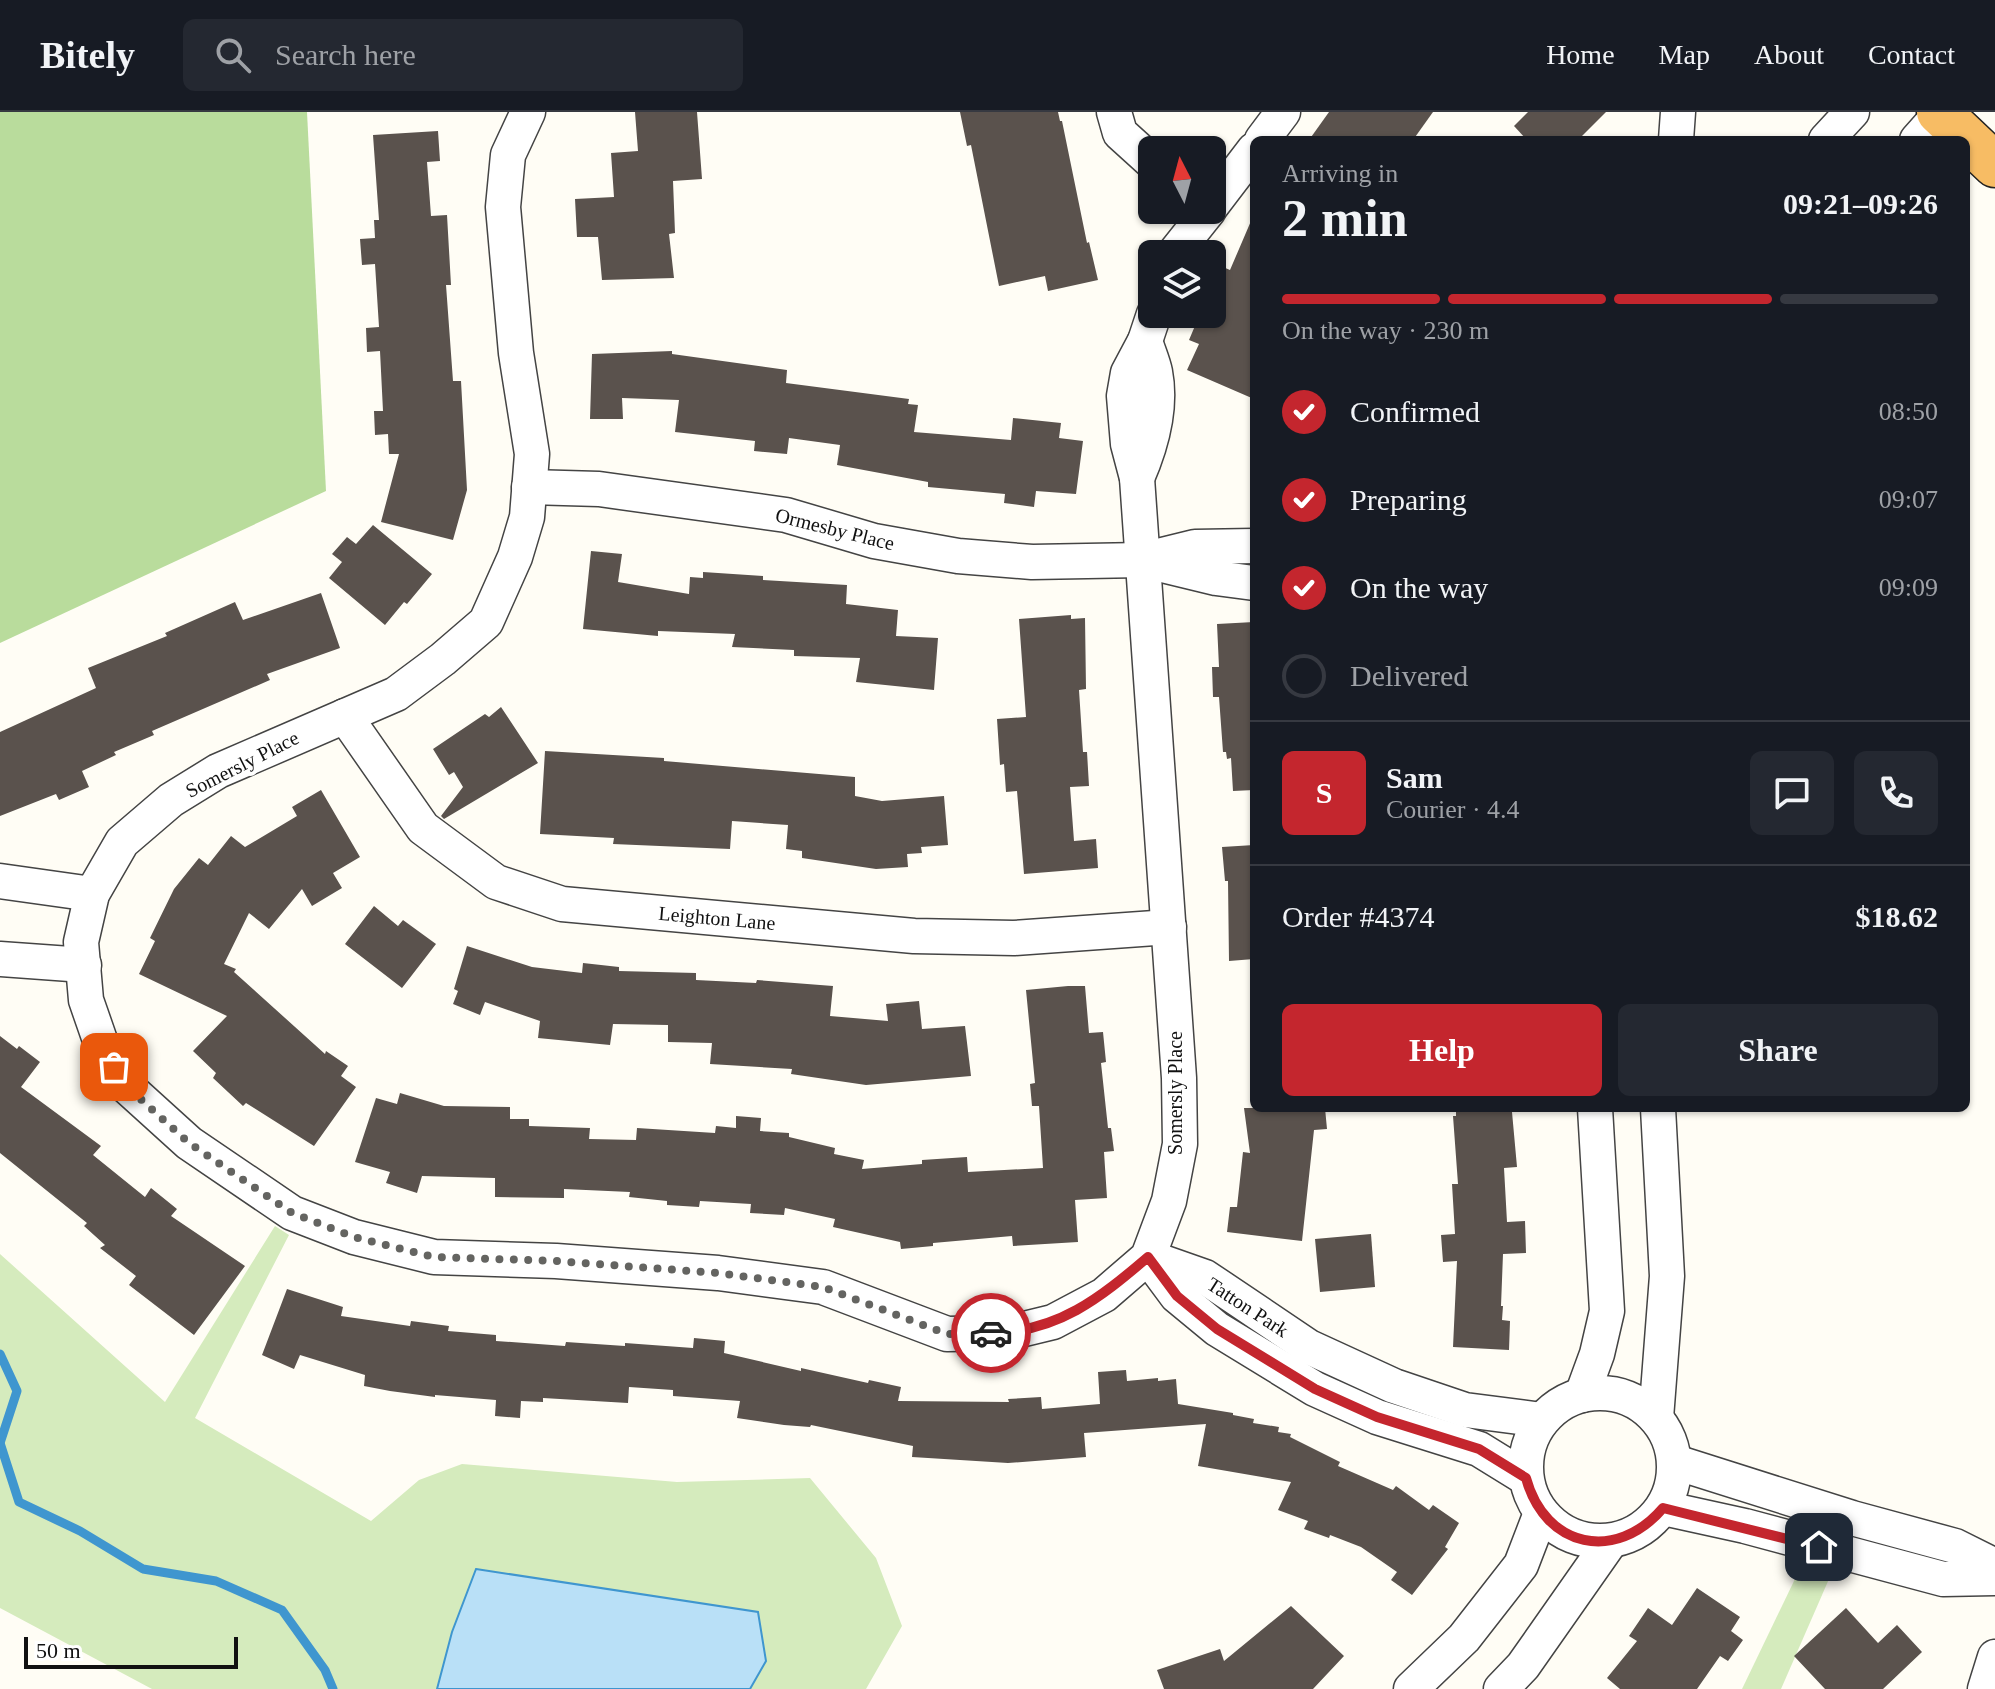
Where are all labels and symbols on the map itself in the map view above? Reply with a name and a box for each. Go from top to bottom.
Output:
north arrow [1138,136,1226,224]
street label: Ormesby Place [773,504,897,555]
street label: Somersly Place [182,726,303,803]
street label: Leighton Lane [658,902,776,935]
street label: Somersly Place [1164,1031,1187,1155]
pin [80,1033,148,1101]
street label: Tatton Park [1203,1273,1293,1341]
courier [951,1293,1031,1373]
pin [1785,1513,1853,1581]
scale bar [24,1633,238,1669]

